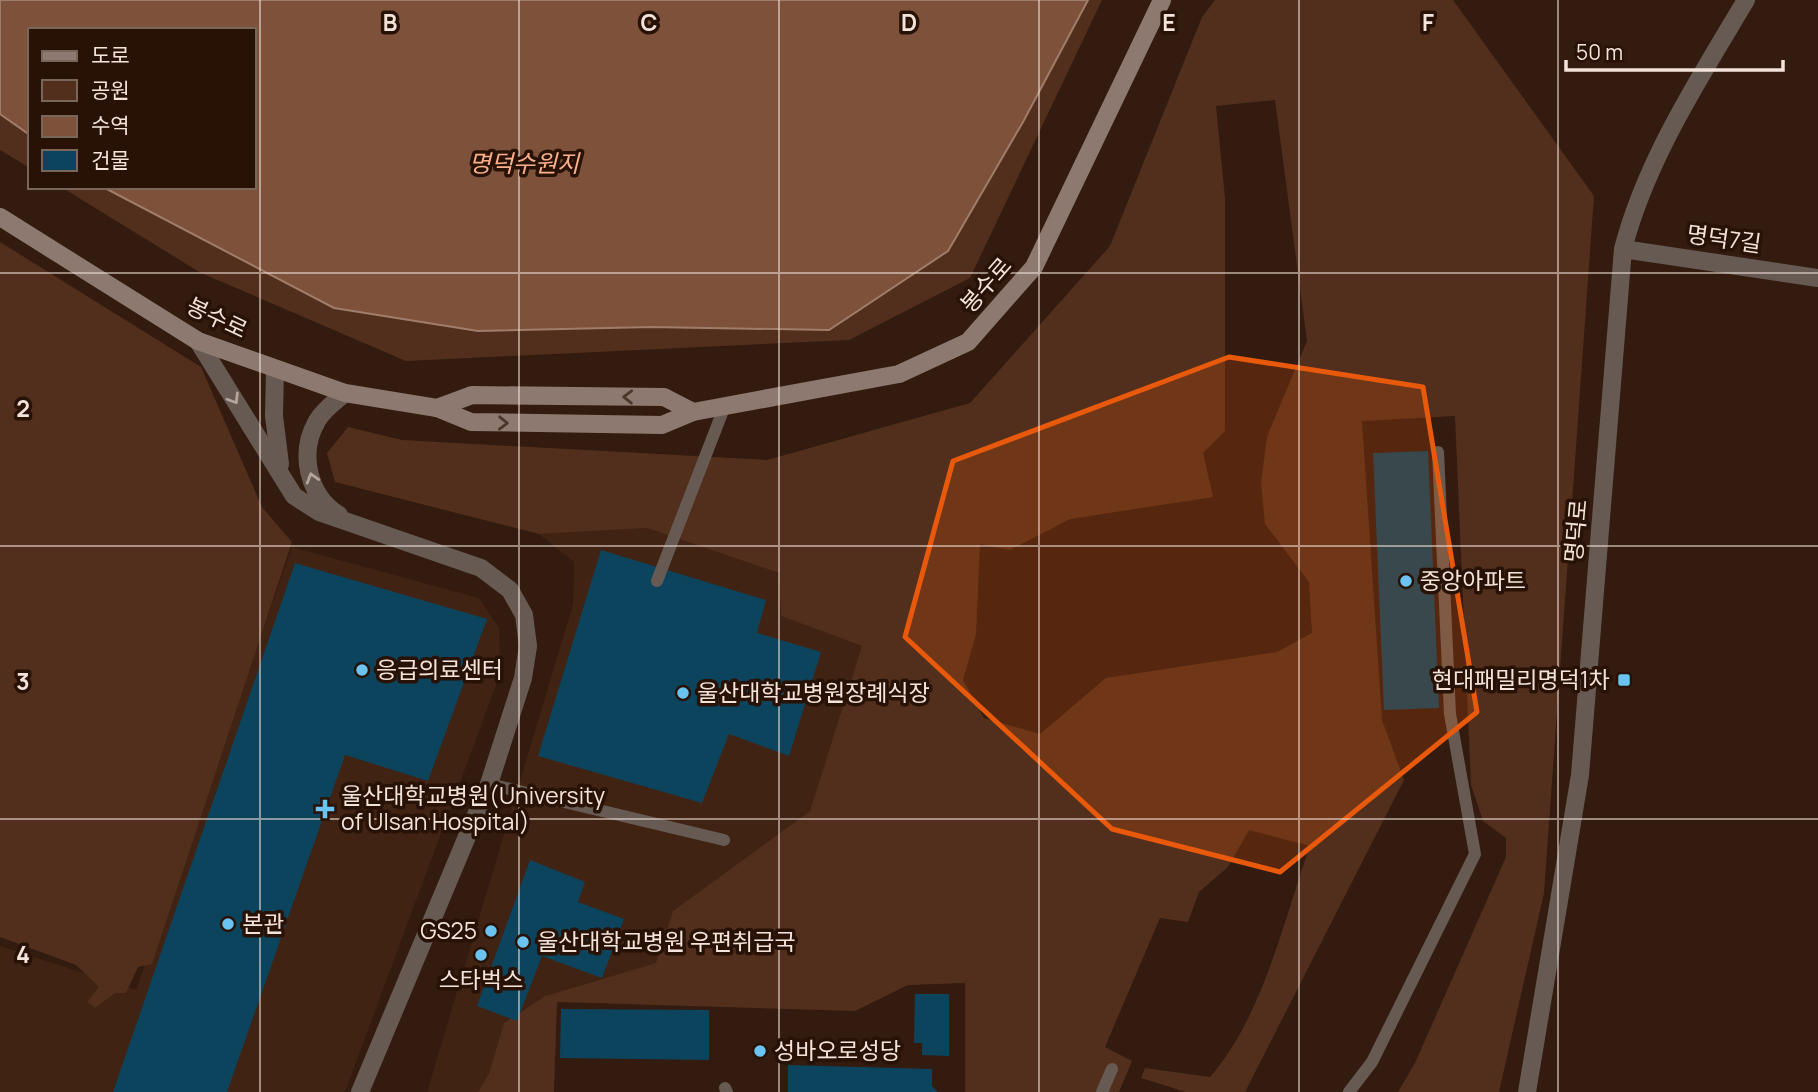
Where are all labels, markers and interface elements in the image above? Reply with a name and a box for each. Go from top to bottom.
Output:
text: B [383,6,397,38]
text: C [641,6,658,38]
text: D [901,6,917,38]
text: E [1162,6,1176,38]
text: F [1422,6,1434,38]
legend [28,28,256,189]
scale bar [1566,28,1783,72]
text: 50 m [1576,38,1623,66]
text: 도로 [91,41,130,69]
text: 공원 [91,76,130,104]
text: 수역 [91,111,130,139]
text: 건물 [91,146,130,174]
water label: 명덕수원지 [469,146,581,179]
street label: 명덕7길 [1685,217,1764,259]
street label: 봉수로 [952,250,1018,319]
street label: 봉수로 [182,289,253,345]
one-way arrow [622,389,633,405]
one-way arrow [225,391,238,404]
text: 2 [16,392,30,424]
one-way arrow [497,415,508,430]
one-way arrow [305,472,320,484]
street label: 명덕로 [1556,498,1594,564]
place label: 중앙아파트 [1420,564,1526,596]
marker: 중앙아파트 [1398,573,1414,589]
place label: 응급의료센터 [376,653,503,685]
marker: 응급의료센터 [354,662,370,678]
place label: 현대패밀리명덕1차 [1432,663,1610,695]
text: 3 [16,665,30,697]
marker: 현대패밀리명덕1차 [1616,672,1632,688]
place label: 울산대학교병원장례식장 [697,676,930,708]
marker: 울산대학교병원장례식장 [675,685,691,701]
place label: 울산대학교병원(University of Ulsan Hospital) [341,779,605,837]
marker: 울산대학교병원(University of Ulsan Hospital) [315,799,335,819]
place label: 본관 [242,907,284,939]
place label: GS25 [420,914,477,946]
marker: 본관 [220,916,236,932]
marker: GS25 [483,923,499,939]
place label: 울산대학교병원 우편취급국 [537,925,796,957]
marker: 울산대학교병원 우편취급국 [515,934,531,950]
text: 4 [16,938,30,970]
marker: 스타벅스 [473,947,489,963]
place label: 스타벅스 [439,963,523,995]
place label: 성바오로성당 [774,1034,901,1066]
marker: 성바오로성당 [752,1043,768,1059]

